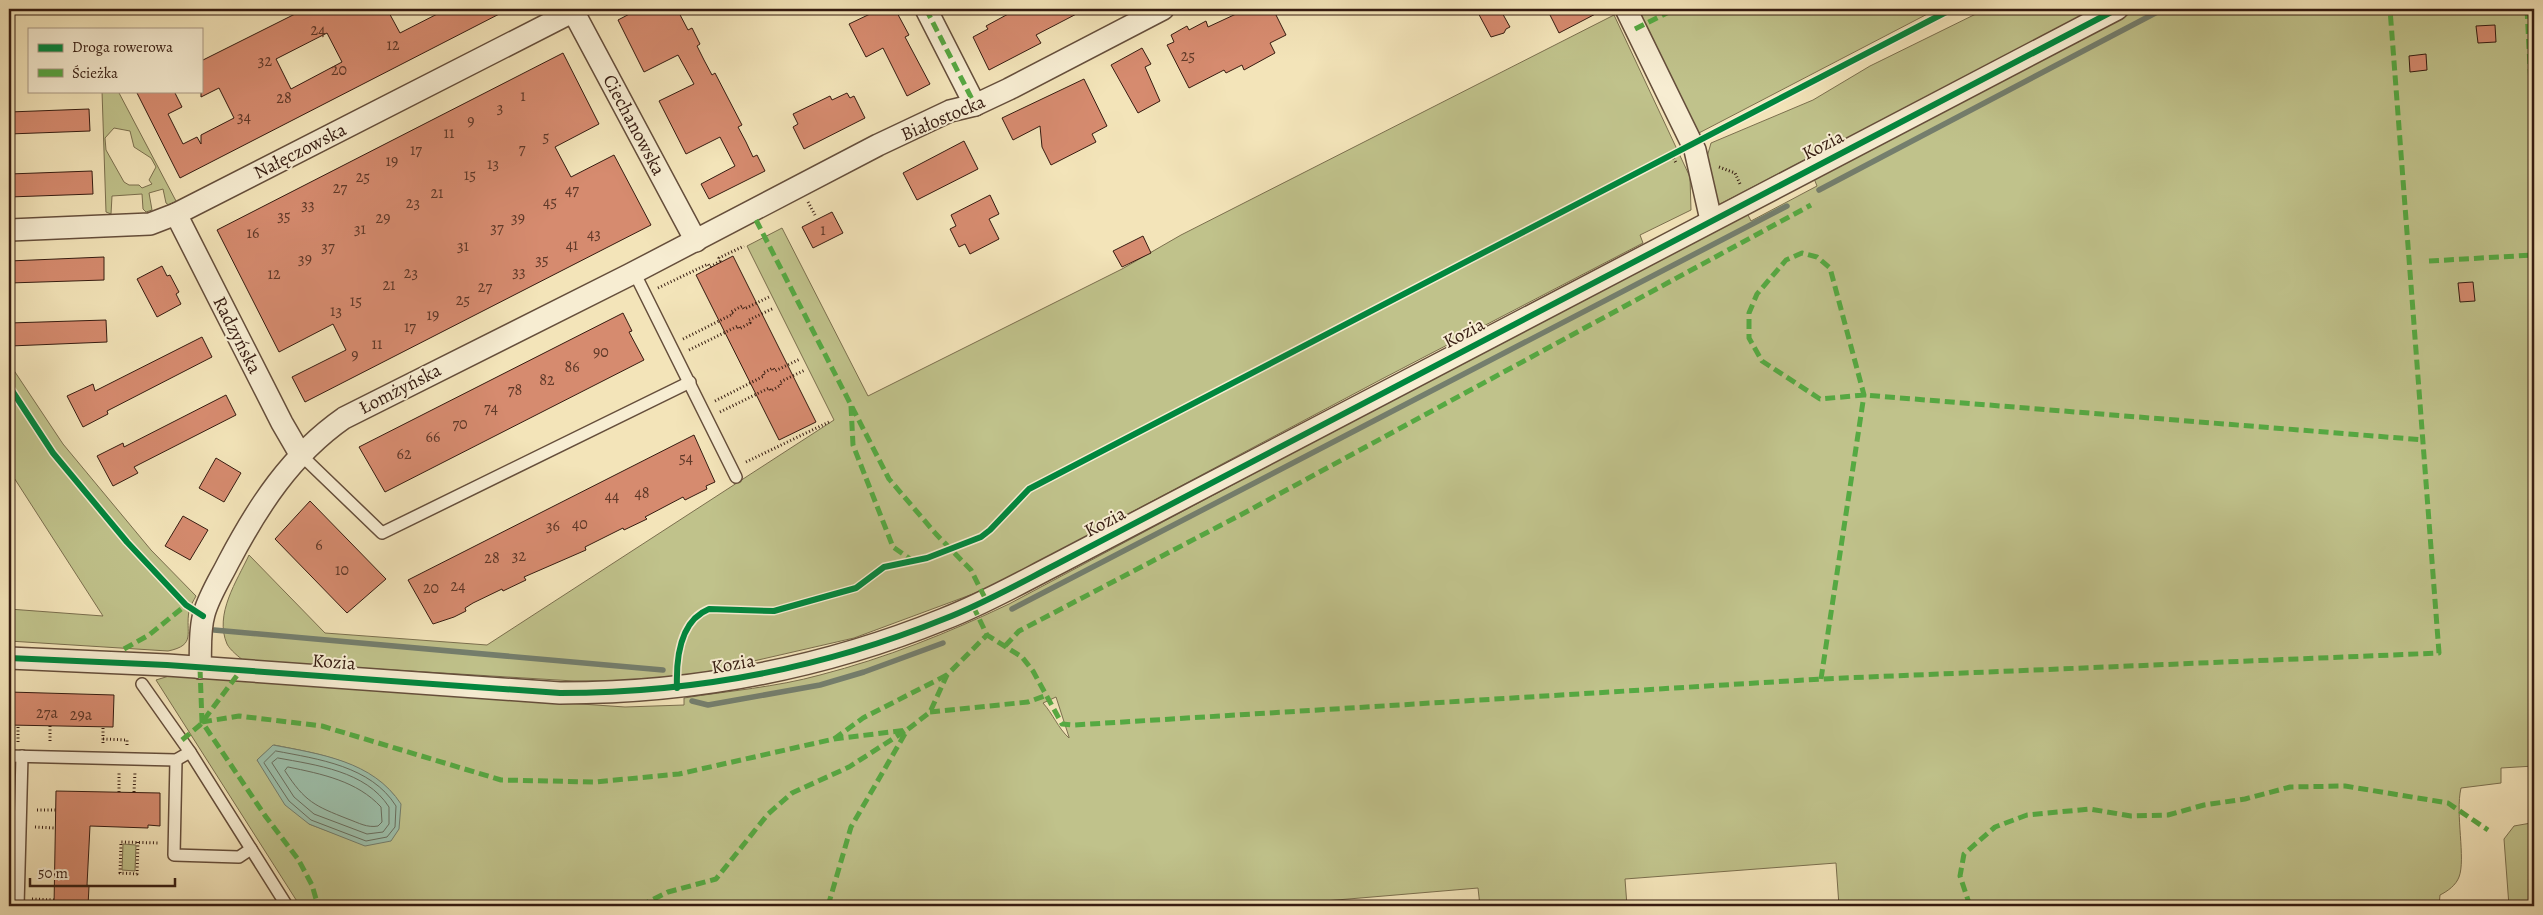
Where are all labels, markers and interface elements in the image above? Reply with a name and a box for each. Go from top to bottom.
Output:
house number: 24 [311,19,325,41]
legend [28,28,202,92]
house number: 12 [386,34,400,56]
text: Droga rowerowa [72,37,173,57]
house number: 25 [1181,45,1195,67]
house number: 32 [258,50,273,72]
house number: 20 [331,59,347,81]
text: Ścieżka [72,63,118,83]
street label: Ciechanowska [596,70,672,180]
house number: 1 [520,85,526,107]
house number: 28 [276,87,292,109]
street label: Białostocka [897,89,989,147]
house number: 3 [497,97,503,119]
house number: 34 [237,106,251,128]
house number: 9 [467,110,475,132]
street label: Nałęczowska [249,116,351,185]
house number: 11 [444,122,455,144]
street label: Kozia [1798,123,1849,167]
house number: 5 [543,126,550,148]
house number: 7 [519,138,526,160]
house number: 17 [410,139,422,161]
house number: 19 [386,150,398,172]
house number: 13 [487,153,499,175]
house number: 15 [464,164,476,186]
house number: 25 [356,166,370,188]
house number: 27 [333,177,347,199]
house number: 47 [565,179,579,201]
house number: 21 [430,182,444,204]
house number: 45 [543,191,557,213]
house number: 23 [406,192,420,214]
house number: 33 [301,194,315,216]
house number: 35 [277,205,291,227]
house number: 29 [376,207,390,229]
house number: 39 [511,207,525,229]
house number: 37 [490,217,504,239]
house number: 31 [354,218,367,240]
house number: 1 [820,219,826,241]
house number: 16 [247,222,259,244]
house number: 43 [587,223,601,245]
house number: 41 [566,234,579,256]
house number: 31 [457,235,470,257]
house number: 37 [321,236,335,258]
house number: 39 [298,248,312,270]
house number: 35 [535,249,549,271]
house number: 33 [512,261,526,283]
house number: 23 [404,262,418,284]
house number: 12 [267,263,281,285]
house number: 21 [382,274,396,296]
house number: 27 [478,276,492,298]
house number: 25 [456,289,470,311]
house number: 15 [350,290,362,312]
street label: Radzyńska [206,292,268,378]
house number: 13 [330,300,342,322]
house number: 19 [427,304,439,326]
street label: Kozia [1439,311,1490,355]
house number: 17 [404,316,416,338]
house number: 11 [372,333,383,355]
house number: 90 [593,341,609,363]
house number: 9 [351,344,359,366]
house number: 86 [564,356,580,378]
street label: Łomżyńska [354,357,446,421]
house number: 82 [539,369,555,391]
house number: 78 [508,379,522,401]
house number: 74 [484,397,498,419]
house number: 70 [452,413,468,435]
house number: 66 [426,426,440,448]
house number: 62 [397,443,412,465]
house number: 54 [679,447,693,469]
house number: 48 [634,482,650,504]
house number: 44 [605,485,619,507]
street label: Kozia [1080,500,1131,544]
house number: 40 [572,513,588,535]
house number: 36 [546,515,560,537]
house number: 6 [315,534,323,556]
house number: 32 [512,545,527,567]
house number: 28 [484,547,500,569]
house number: 10 [335,559,349,581]
house number: 24 [451,575,465,597]
house number: 20 [423,577,439,599]
street label: Kozia [709,647,757,681]
street label: Kozia [311,648,357,677]
house number: 27a [36,702,58,724]
house number: 29a [70,704,93,726]
scale bar [30,855,175,887]
text: 50 m [38,863,68,883]

